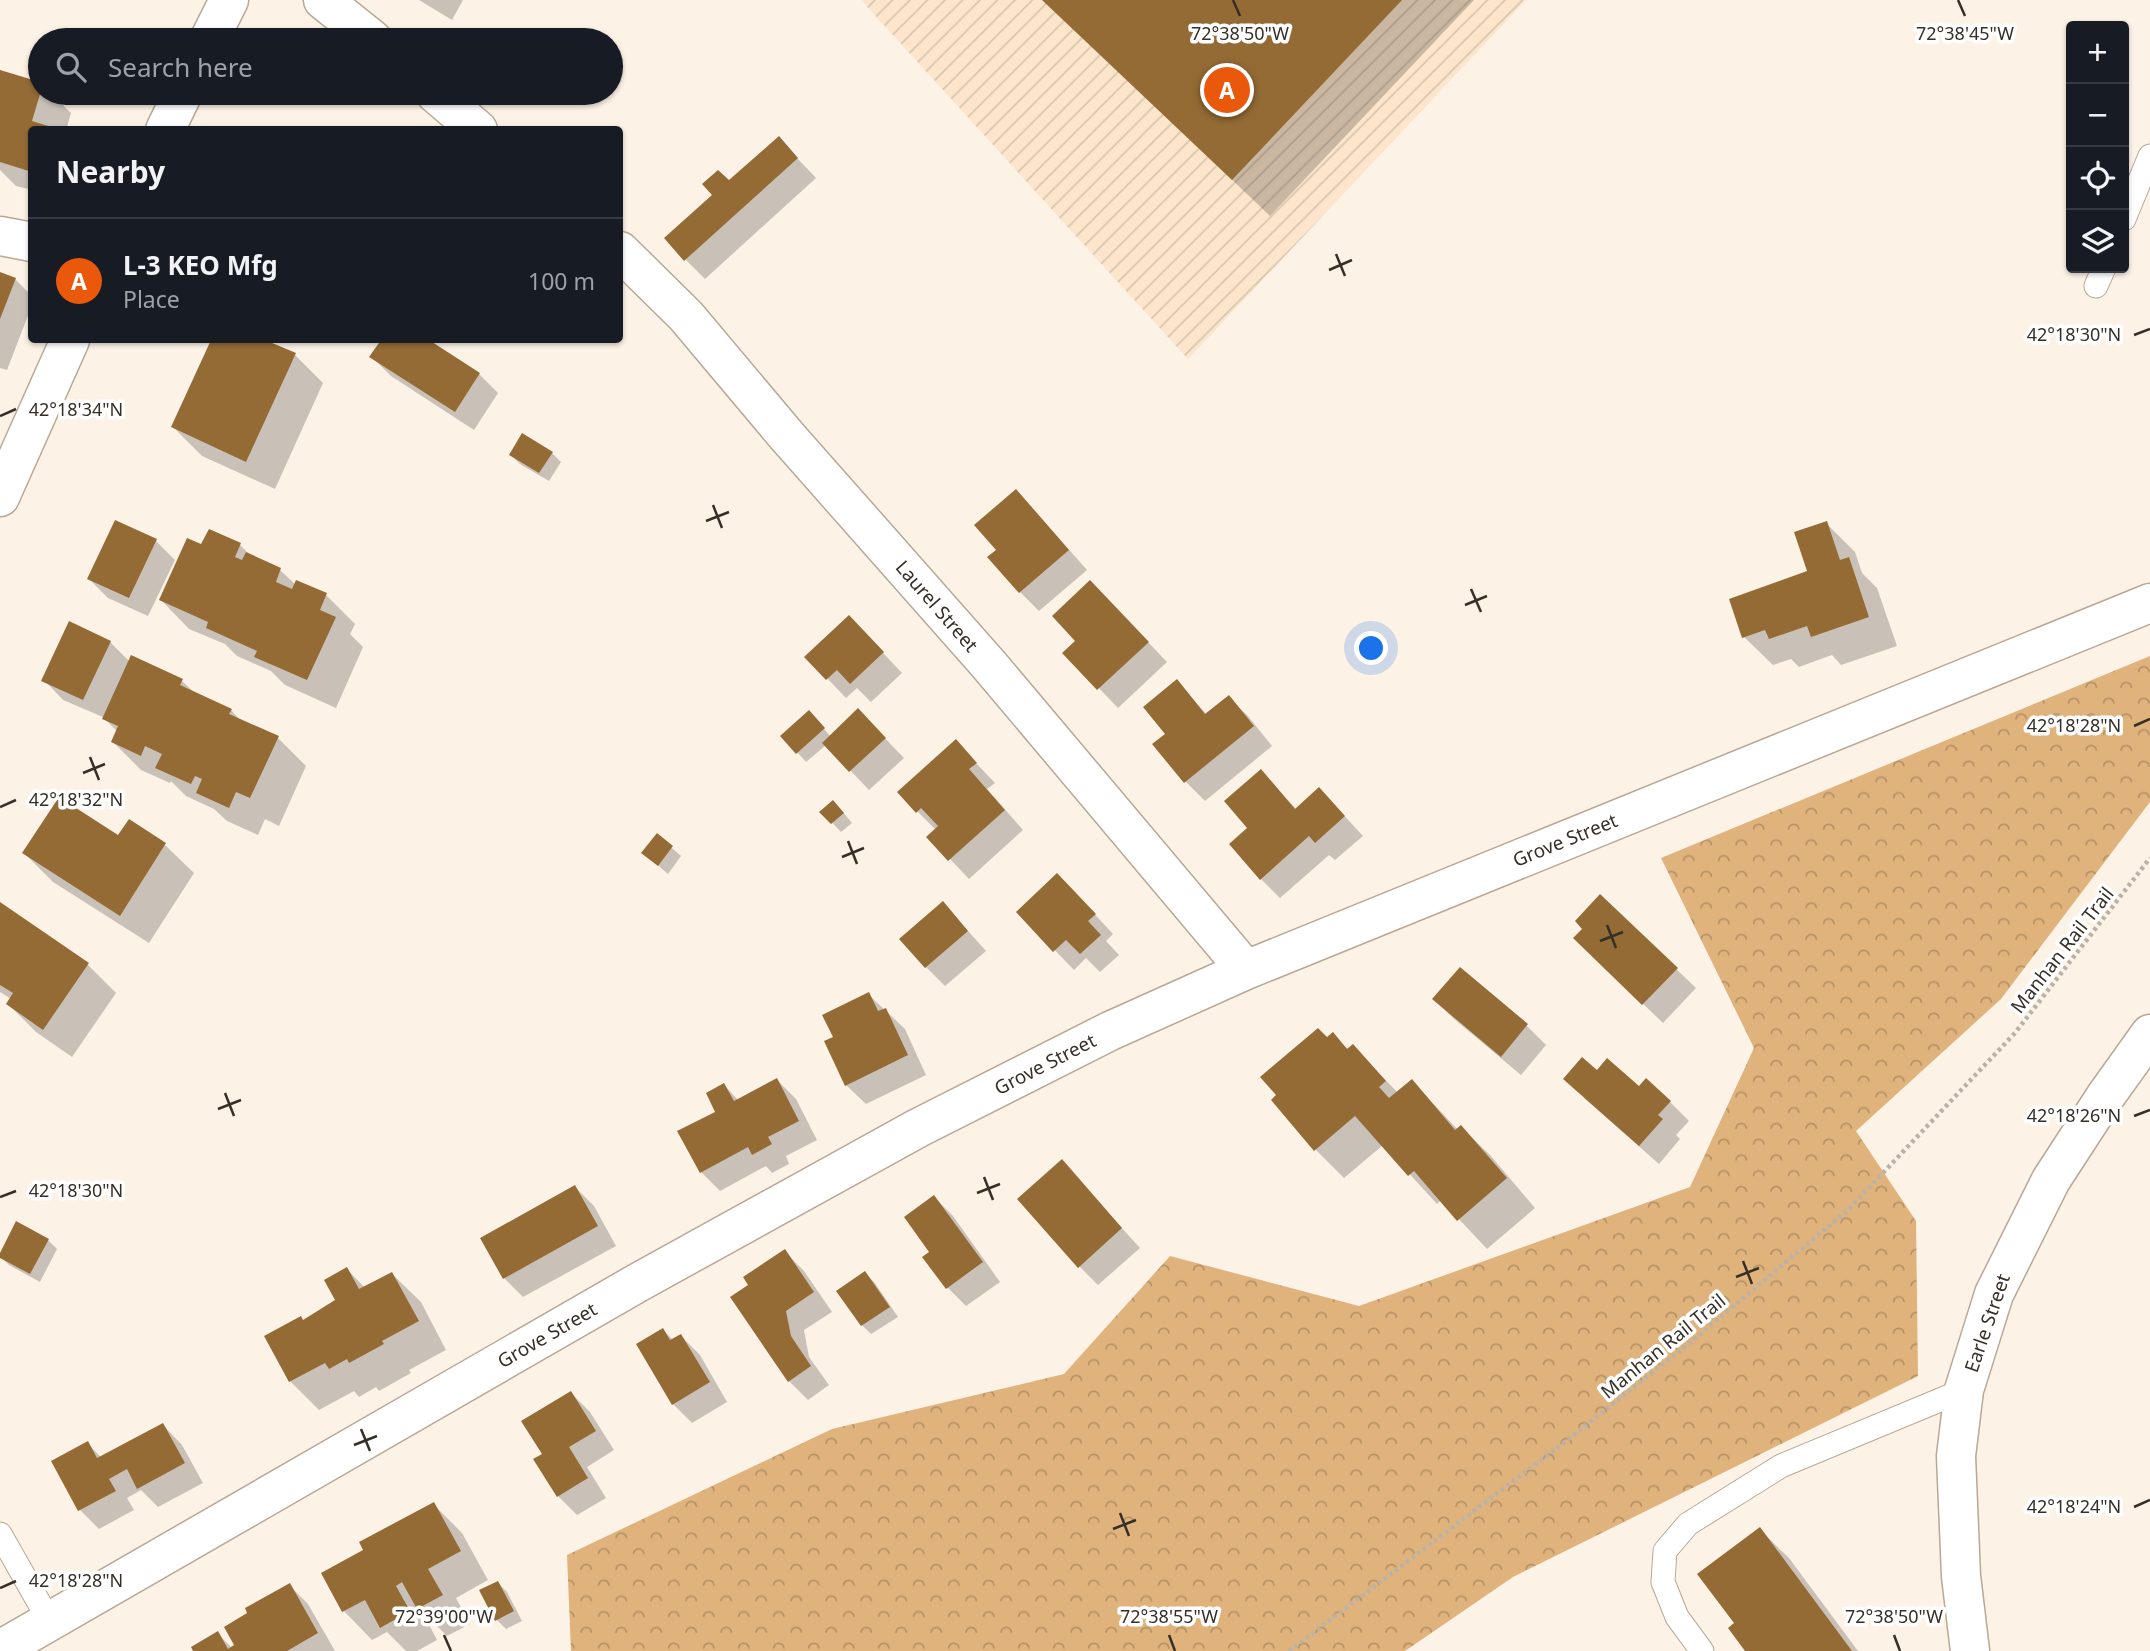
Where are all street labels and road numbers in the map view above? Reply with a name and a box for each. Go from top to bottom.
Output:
street label: Laurel Street [890,555,984,657]
street label: Grove Street [1509,807,1621,873]
street label: Manhan Rail Trail [2005,882,2119,1018]
street label: Grove Street [990,1027,1100,1101]
street label: Earle Street [1958,1270,2016,1376]
street label: Manhan Rail Trail [1595,1288,1731,1404]
street label: Grove Street [493,1296,602,1374]

